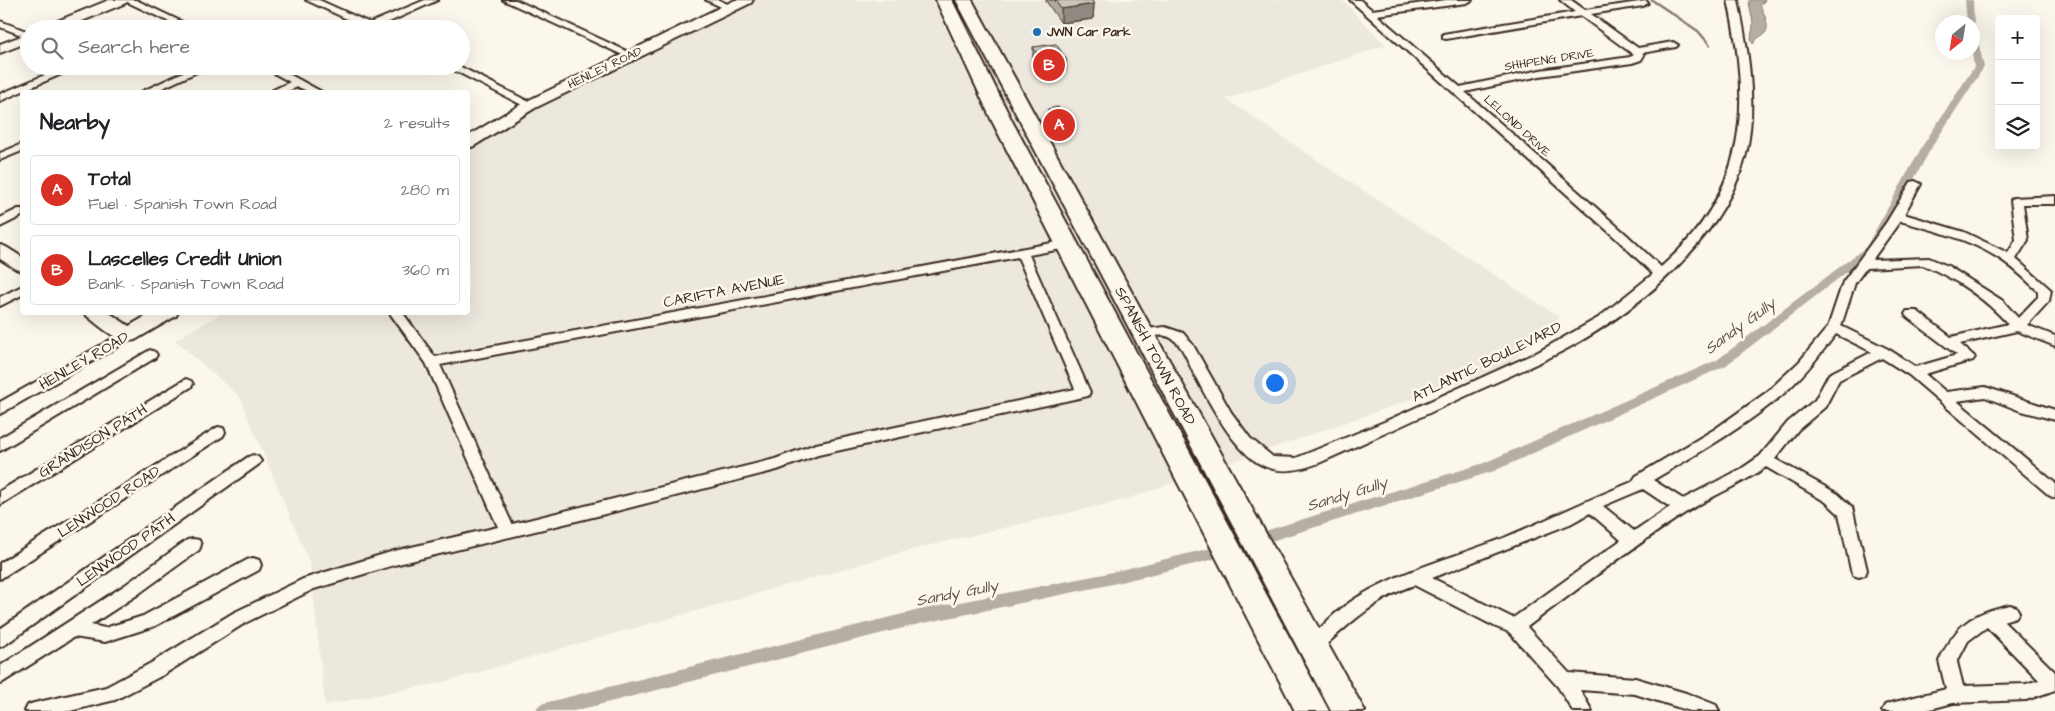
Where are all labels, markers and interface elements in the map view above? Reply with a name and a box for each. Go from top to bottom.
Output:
north arrow [1935,15,1980,60]
map controls [1995,15,2040,150]
button: + [1995,15,2040,60]
search box [20,20,470,75]
place label: JWN Car Park [1046,24,1131,41]
marker: JWN Car Park [1031,26,1043,38]
icon: search [38,34,66,62]
text: Search here [78,34,190,61]
street label: HENLEY ROAD [565,43,645,93]
street label: SHHPENG DRIVE [1503,45,1595,75]
pin: B [1033,46,1065,84]
button: − [1995,60,2040,105]
street label: LELOND DRIVE [1480,91,1554,161]
button: layers [1995,105,2040,150]
pin: A [1043,106,1075,144]
text: Nearby [40,108,110,137]
text: 2 results [384,112,450,134]
text: Total [88,166,131,193]
text: A [52,179,62,201]
text: 280 m [401,179,449,201]
text: Fuel · Spanish Town Road [88,193,277,215]
text: Lascelles Credit Union [88,246,281,273]
text: B [51,259,63,281]
text: 360 m [402,259,449,281]
street label: CARIFTA AVENUE [662,269,787,313]
text: Bank · Spanish Town Road [88,273,284,295]
street label: SPANISH TOWN ROAD [1110,283,1201,429]
water label: Sandy Gully [1700,291,1782,360]
street label: ATLANTIC BOULEVARD [1408,316,1566,407]
street label: HENLEY ROAD [35,327,133,395]
your location [1262,370,1288,396]
street label: GRANDISON PATH [35,399,151,483]
street label: LENWOOD ROAD [54,461,165,543]
water label: Sandy Gully [1304,471,1392,518]
street label: LENWOOD PATH [72,508,180,592]
water label: Sandy Gully [914,574,1002,613]

